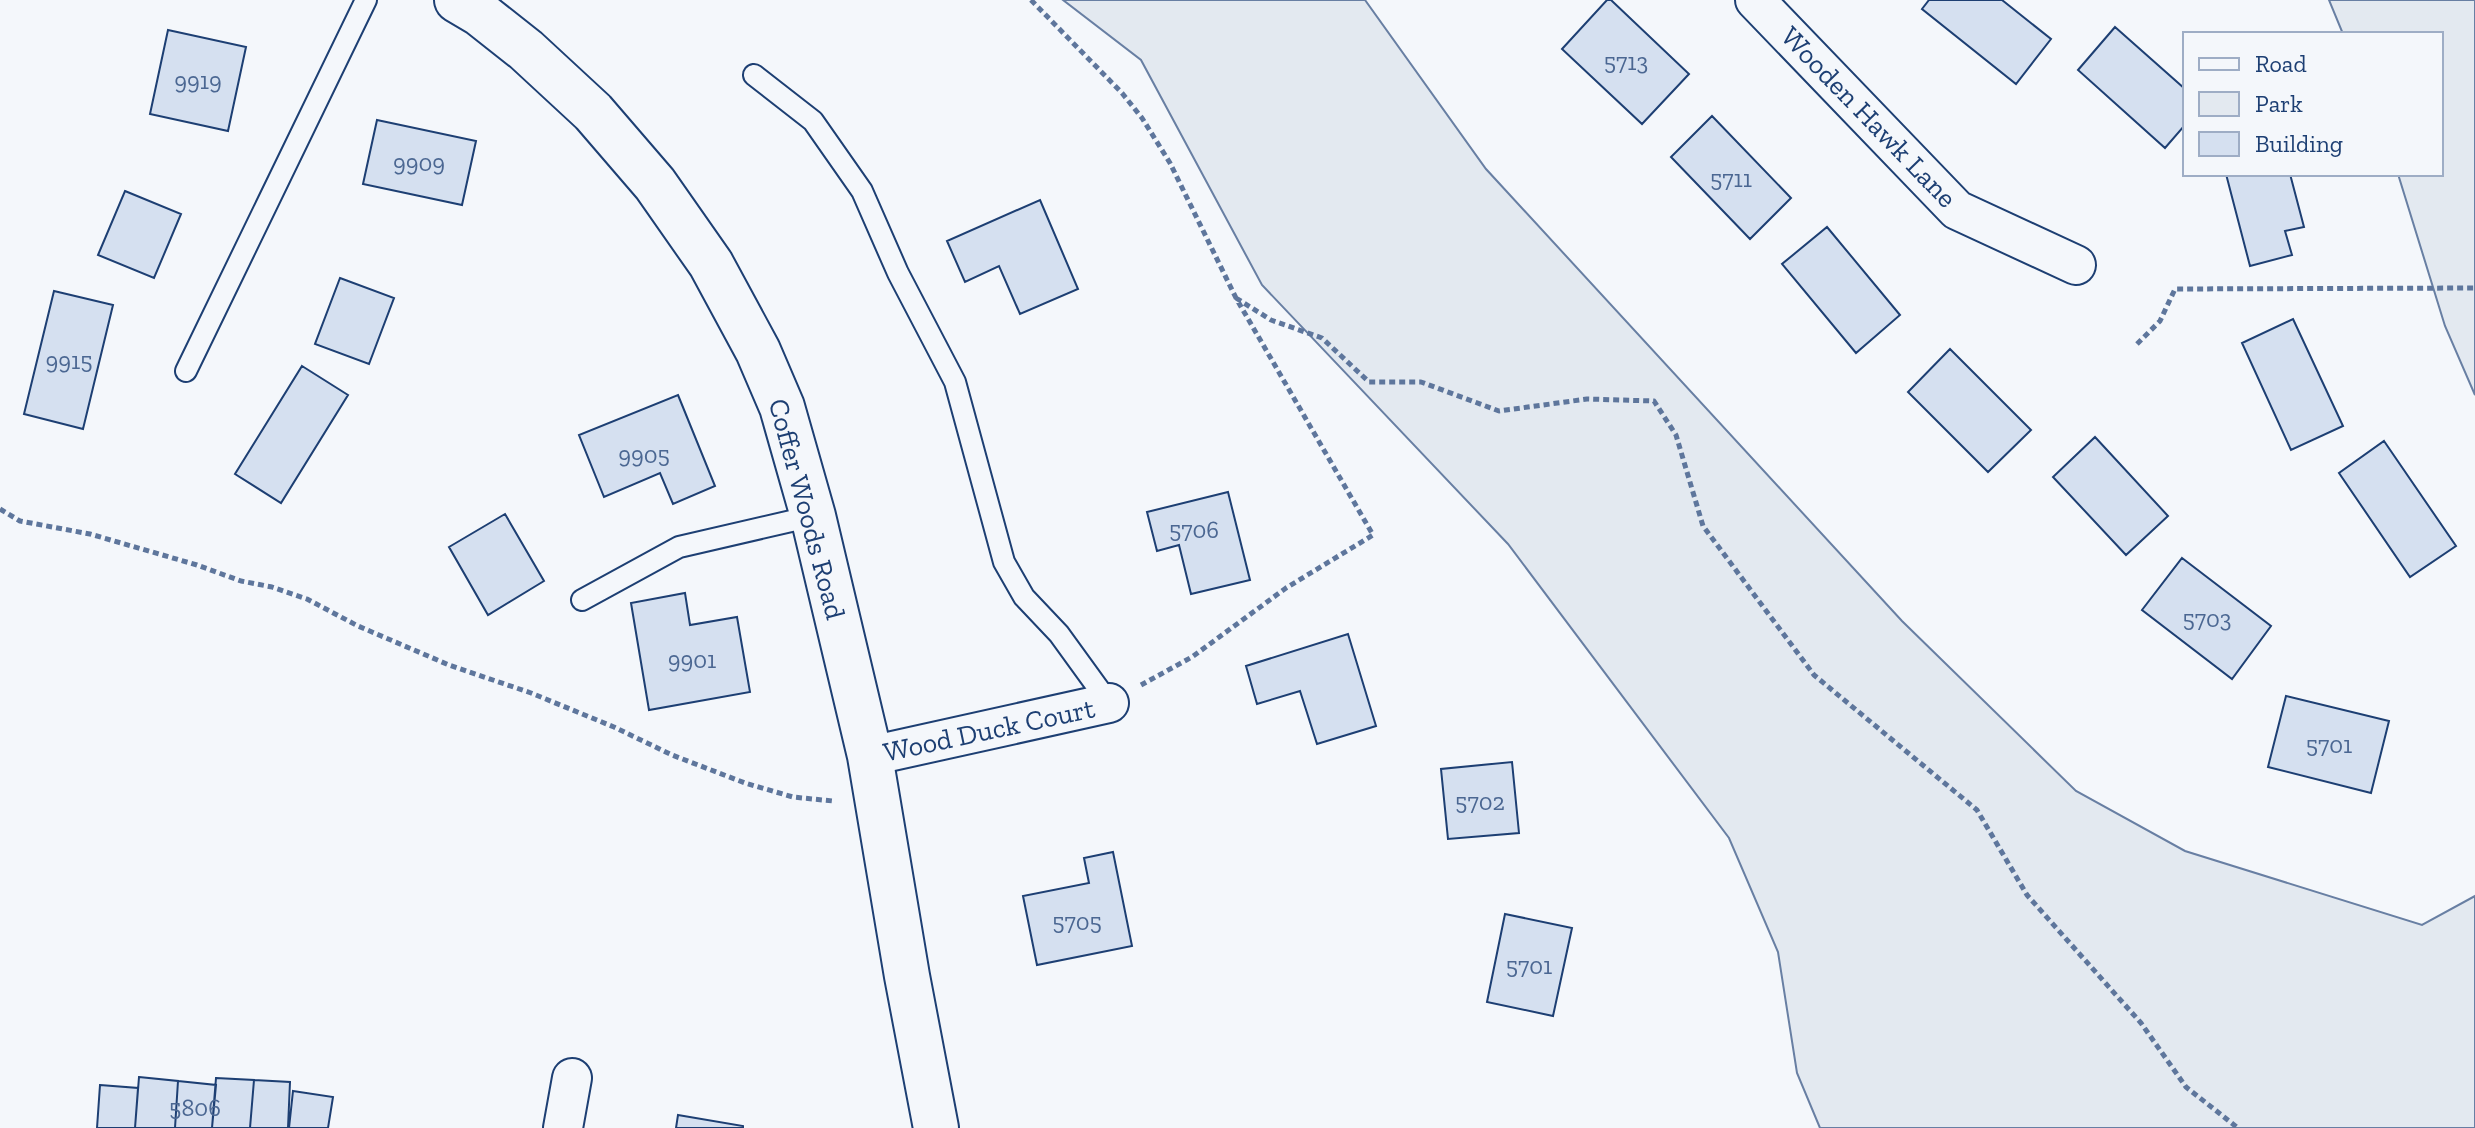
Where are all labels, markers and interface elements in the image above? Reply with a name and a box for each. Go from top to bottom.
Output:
street label: Wooden Hawk Lane [1774,20,1964,214]
legend [2183,32,2443,176]
house number: 5713 [1604,47,1648,76]
text: Road [2255,49,2307,78]
house number: 9919 [174,66,222,95]
text: Park [2255,89,2303,118]
text: Building [2255,129,2343,158]
house number: 9909 [393,148,445,177]
house number: 5711 [1710,164,1752,193]
house number: 9915 [45,346,93,375]
street label: Coffer Woods Road [762,395,852,623]
house number: 9905 [618,440,670,469]
house number: 5706 [1169,515,1219,544]
house number: 5703 [2182,604,2232,633]
house number: 9901 [668,645,716,674]
street label: Wood Duck Court [880,691,1098,768]
house number: 5701 [2306,730,2352,759]
house number: 5702 [1455,787,1505,816]
house number: 5705 [1052,907,1102,936]
house number: 5701 [1506,951,1552,980]
house number: 5806 [169,1093,221,1122]

